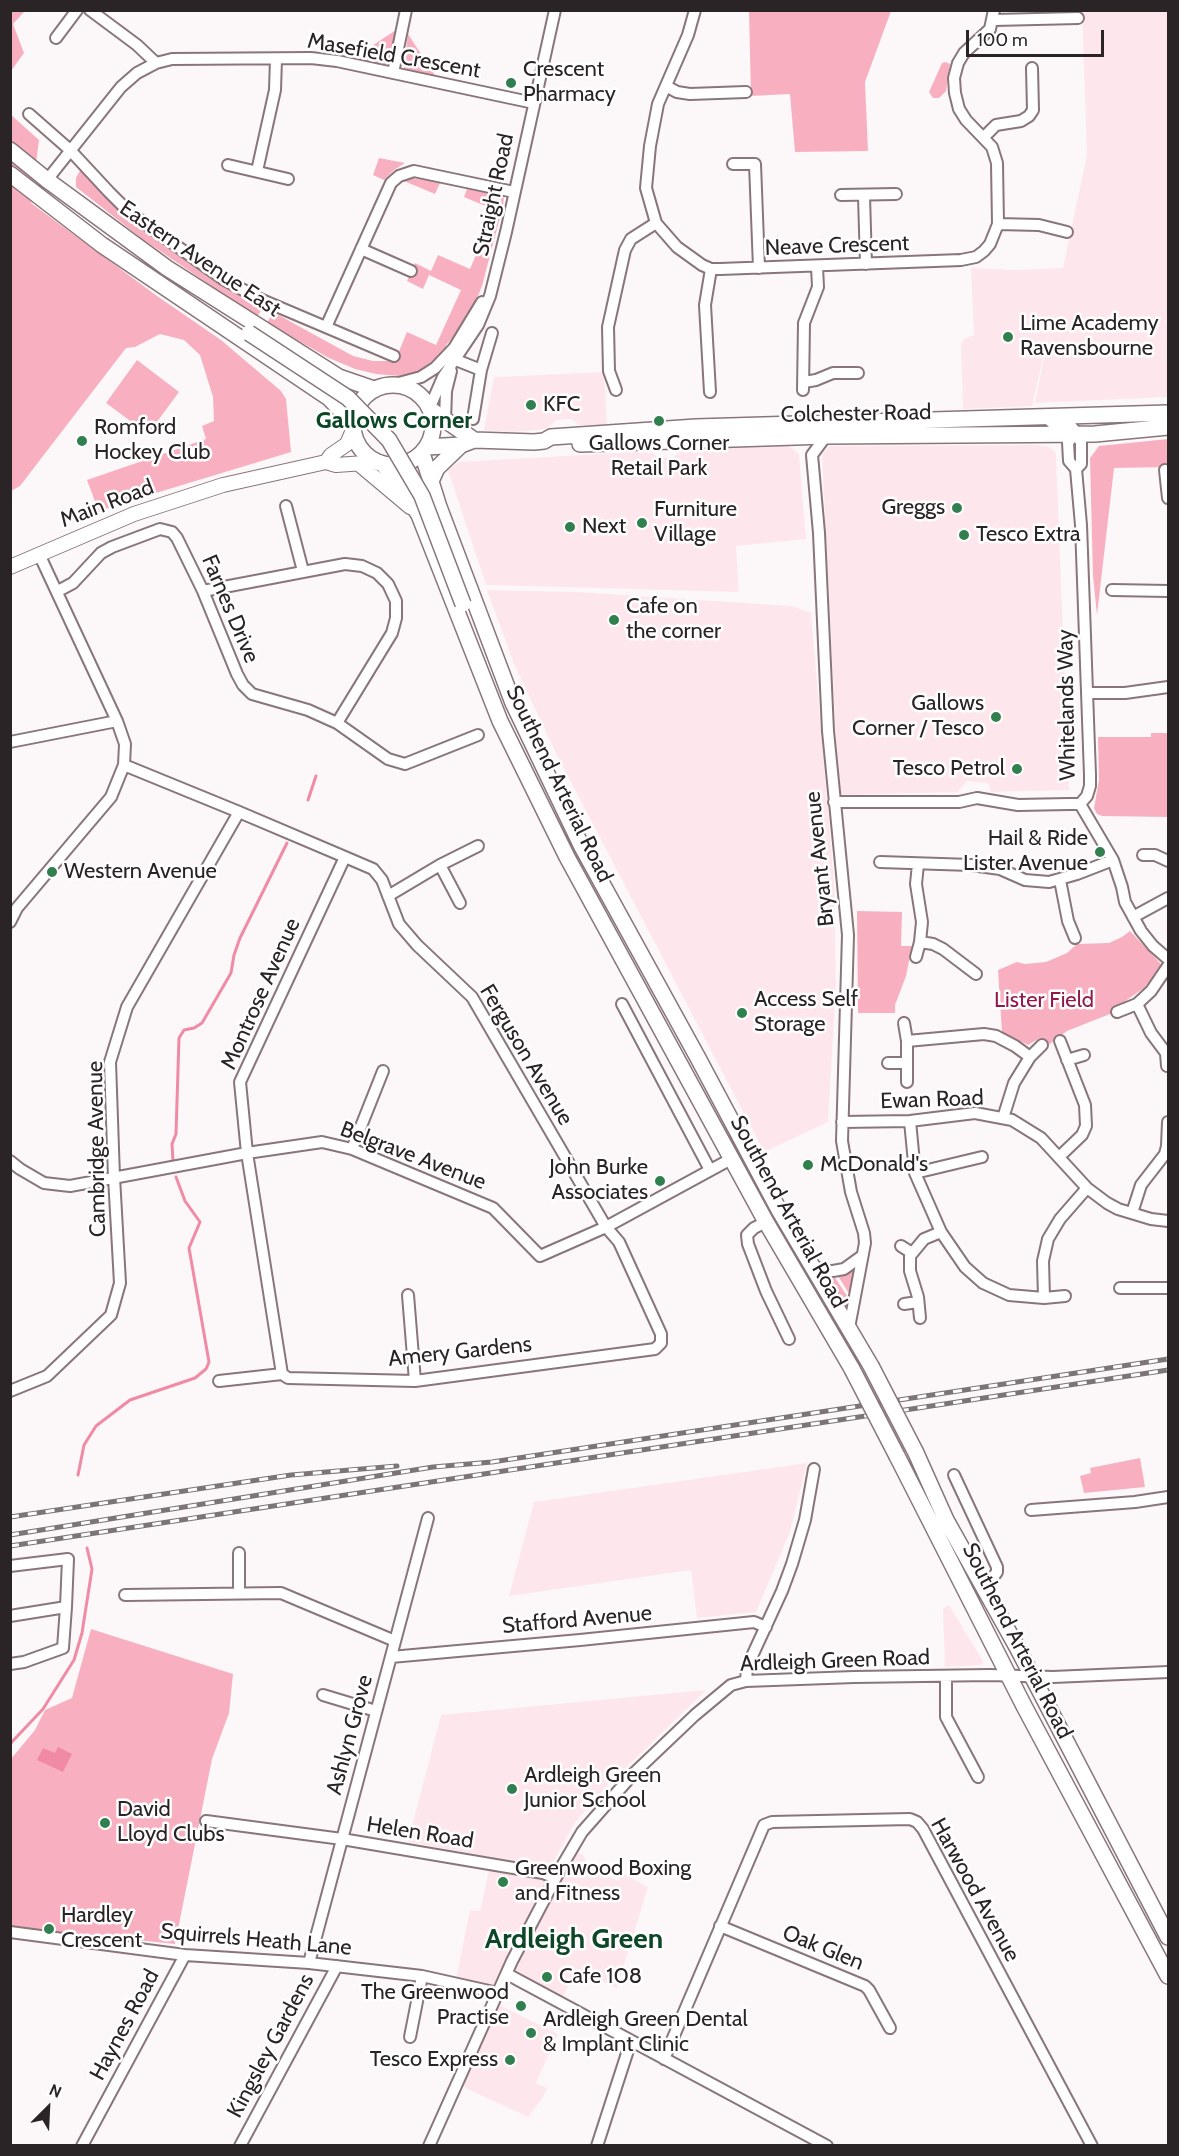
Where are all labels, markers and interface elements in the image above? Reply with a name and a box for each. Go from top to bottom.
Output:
scale bar [969,18,1107,56]
street label: Masefield Crescent [305,28,483,84]
text: 100 m [977,29,1028,51]
place label: Crescent Pharmacy [523,57,616,108]
marker: Crescent Pharmacy [504,76,518,90]
street label: Straight Road [468,131,520,259]
street label: Eastern Avenue East [114,195,286,323]
street label: Neave Crescent [764,230,910,262]
place label: Lime Academy Ravensbourne [1020,311,1159,362]
marker: Lime Academy Ravensbourne [1001,330,1015,344]
place label: KFC [543,392,580,418]
marker: KFC [524,398,538,412]
street label: Colchester Road [780,399,932,429]
district label: Gallows Corner [316,407,472,435]
marker: Gallows Corner Retail Park [652,414,666,428]
place label: Romford Hockey Club [94,415,210,466]
place label: Gallows Corner Retail Park [589,431,729,482]
marker: Romford Hockey Club [75,434,89,448]
street label: Main Road [57,474,157,534]
place label: Greggs [881,495,945,521]
place label: Furniture Village [654,497,737,548]
marker: Greggs [950,501,964,515]
place label: Next [582,514,626,540]
marker: Furniture Village [635,516,649,530]
marker: Next [563,520,577,534]
place label: Tesco Extra [976,522,1081,548]
marker: Tesco Extra [957,528,971,542]
street label: Farnes Drive [195,551,265,667]
place label: Cafe on the corner [626,594,721,646]
marker: Cafe on the corner [607,613,621,627]
street label: Whitelands Way [1052,629,1082,781]
street label: Southend Arterial Road [500,681,618,887]
place label: Gallows Corner / Tesco [852,691,984,742]
marker: Gallows Corner / Tesco [989,710,1003,724]
place label: Tesco Petrol [893,756,1005,782]
marker: Tesco Petrol [1010,762,1024,776]
street label: Bryant Avenue [800,790,840,928]
place label: Hail & Ride Lister Avenue [963,826,1088,878]
marker: Hail & Ride Lister Avenue [1093,845,1107,859]
place label: Western Avenue [64,859,217,885]
marker: Western Avenue [45,865,59,879]
street label: Montrose Avenue [216,914,306,1074]
street label: Ferguson Avenue [474,980,578,1130]
place label: Access Self Storage [754,987,858,1038]
park label: Lister Field [994,988,1094,1014]
marker: Access Self Storage [735,1006,749,1020]
street label: Cambridge Avenue [82,1061,112,1237]
street label: Ewan Road [880,1085,984,1115]
street label: Southend Arterial Road [724,1111,852,1313]
street label: Belgrave Avenue [336,1116,490,1196]
place label: McDonald's [820,1152,928,1178]
place label: John Burke Associates [549,1155,648,1206]
marker: McDonald's [801,1158,815,1172]
marker: John Burke Associates [653,1174,667,1188]
street label: Amery Gardens [387,1331,533,1373]
street label: Southend Arterial Road [956,1539,1078,1743]
street label: Stafford Avenue [501,1600,653,1640]
street label: Ardleigh Green Road [740,1644,930,1678]
street label: Ashlyn Grove [321,1672,379,1798]
place label: Ardleigh Green Junior School [524,1763,661,1814]
marker: Ardleigh Green Junior School [505,1782,519,1796]
place label: David Lloyd Clubs [117,1797,225,1849]
street label: Helen Road [365,1812,475,1854]
street label: Harwood Avenue [925,1814,1025,1966]
marker: David Lloyd Clubs [98,1816,112,1830]
place label: Greenwood Boxing and Fitness [515,1856,691,1908]
marker: Greenwood Boxing and Fitness [496,1875,510,1889]
place label: Hardley Crescent [61,1903,142,1954]
street label: Squirrels Heath Lane [159,1918,353,1962]
street label: Oak Glen [778,1920,868,1976]
marker: Hardley Crescent [42,1922,56,1936]
district label: Ardleigh Green [485,1923,663,1957]
place label: Cafe 108 [559,1964,642,1990]
street label: Haynes Road [85,1965,165,2085]
street label: Kingsley Gardens [222,1970,320,2122]
marker: Cafe 108 [540,1970,554,1984]
place label: The Greenwood Practise [361,1980,509,2032]
marker: The Greenwood Practise [514,1999,528,2013]
place label: Ardleigh Green Dental & Implant Clinic [543,2007,748,2058]
marker: Ardleigh Green Dental & Implant Clinic [524,2026,538,2040]
place label: Tesco Express [370,2047,498,2073]
marker: Tesco Express [503,2053,517,2067]
north arrow [18,2078,78,2138]
text: N [46,2080,65,2102]

